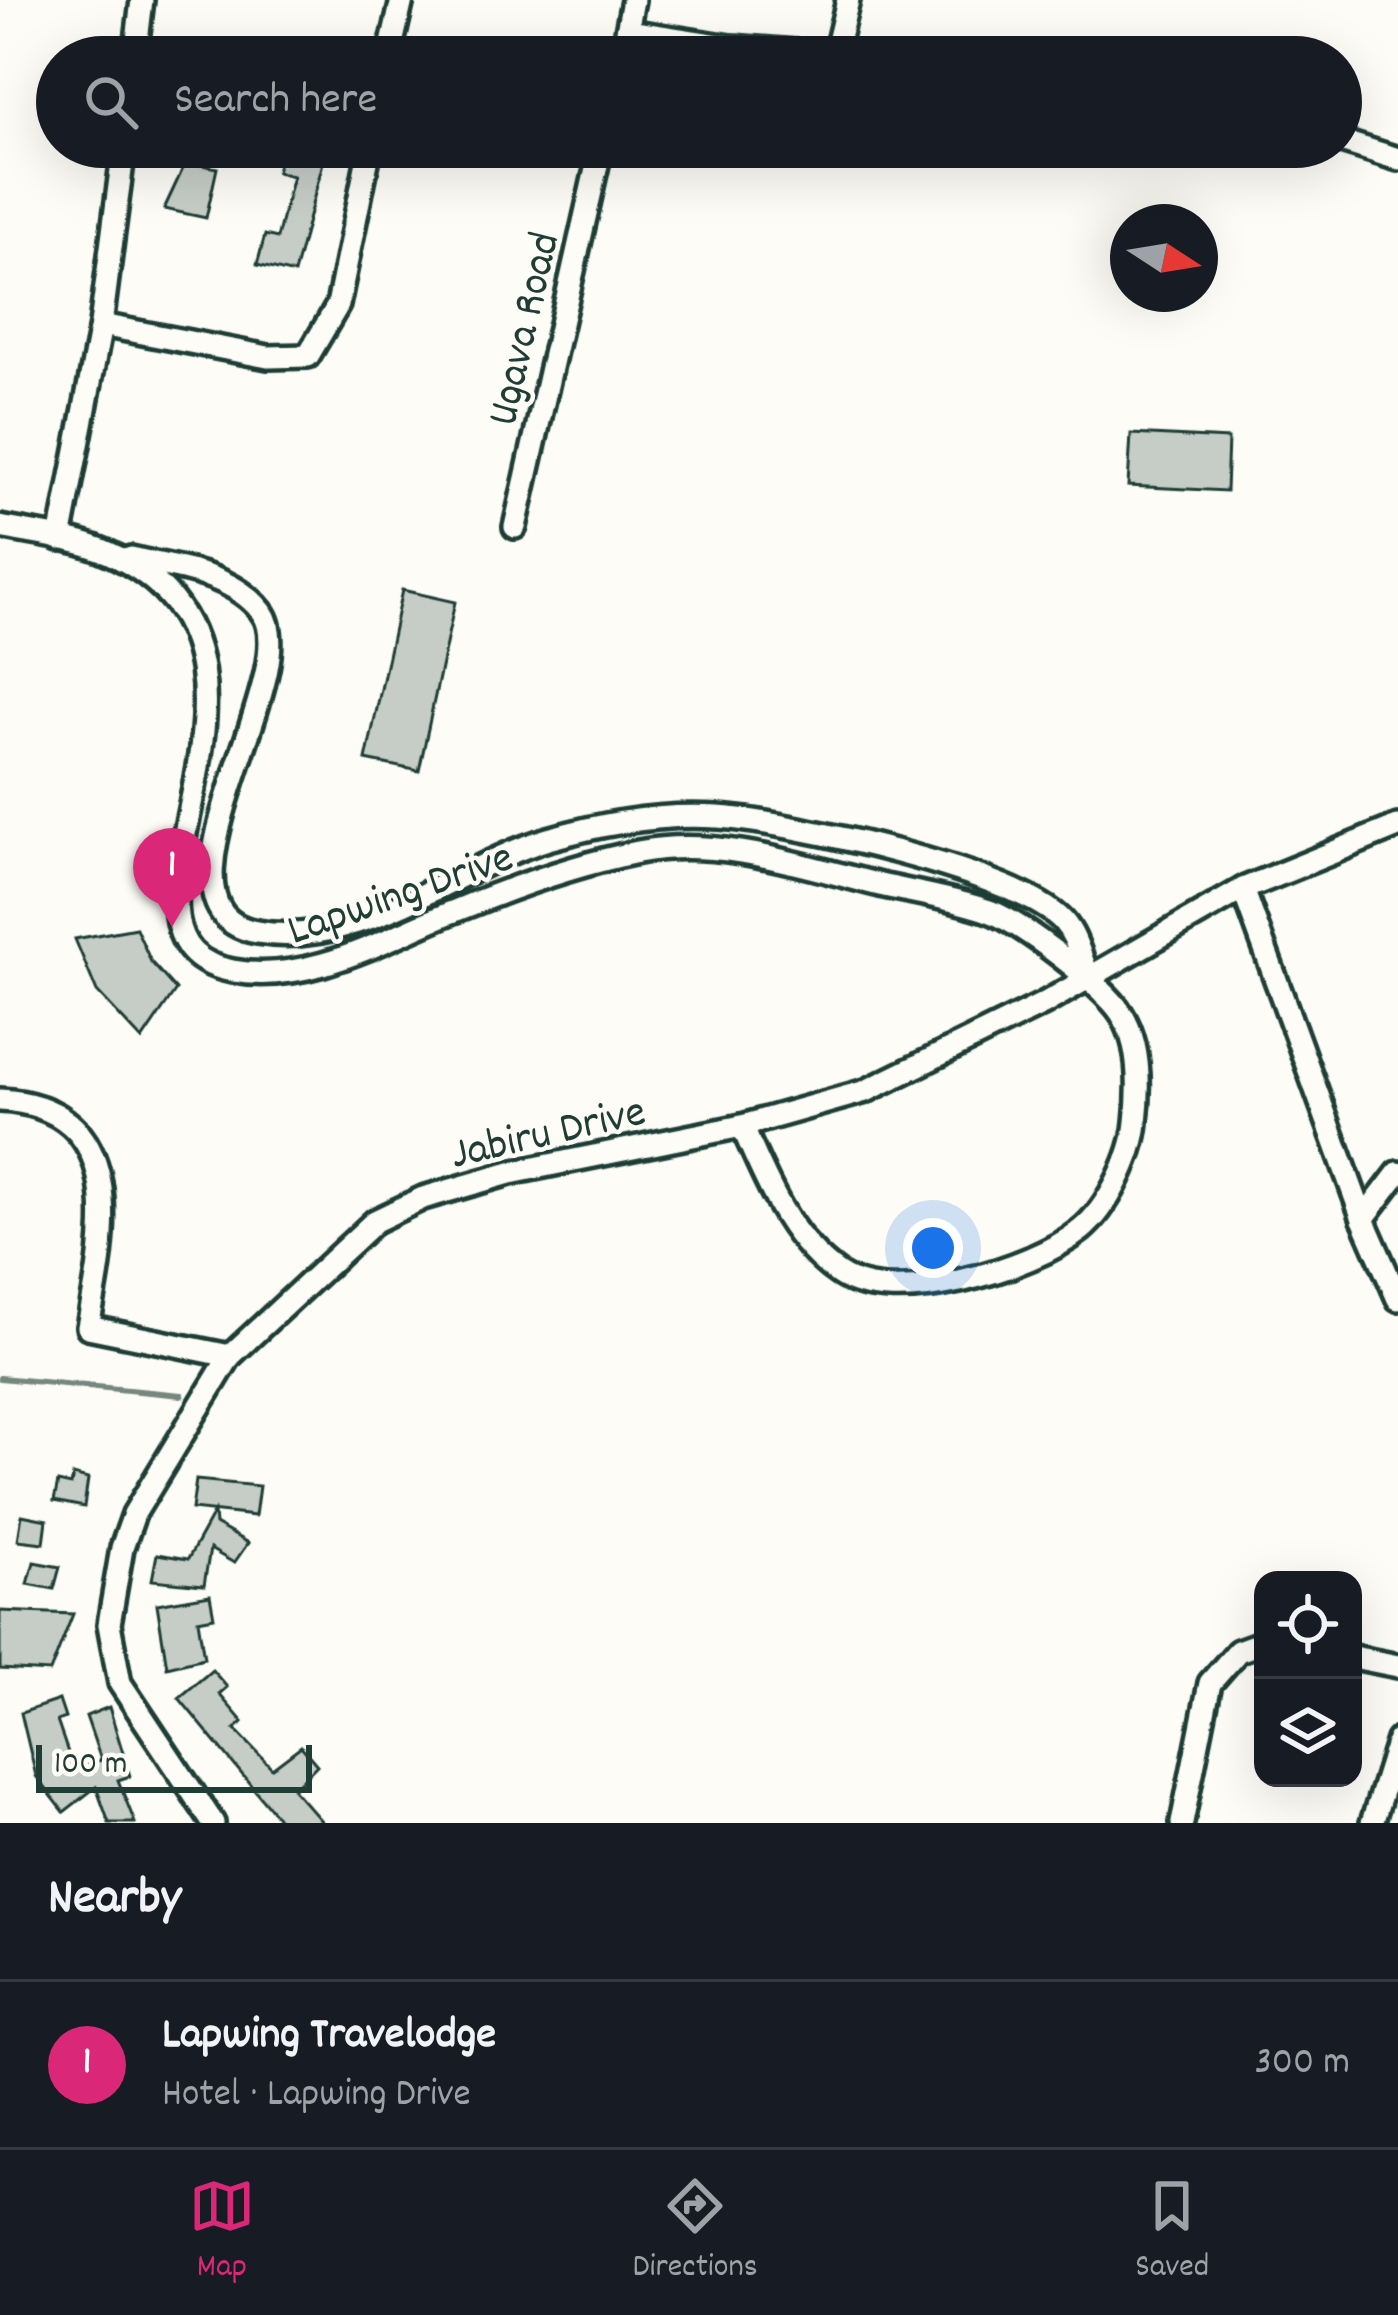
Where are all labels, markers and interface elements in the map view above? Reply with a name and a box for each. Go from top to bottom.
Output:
search box [36,36,1362,168]
icon: search [78,69,144,135]
text: Search here [174,70,377,134]
north arrow [1110,204,1218,312]
street label: Ugava Road [474,226,580,433]
pin: 1 [133,828,211,927]
street label: Lapwing Drive [280,828,523,965]
street label: Jabiru Drive [445,1082,652,1189]
your location [903,1218,963,1278]
map controls [1254,1571,1362,1787]
button: locate [1254,1571,1362,1679]
button: layers [1254,1679,1362,1787]
scale bar [36,1739,312,1792]
text: 100 m [54,1742,127,1789]
text: Nearby [48,1865,181,1937]
text: Lapwing Travelodge [162,2005,496,2069]
text: 1 [83,2037,91,2092]
text: 300 m [1254,2037,1350,2092]
text: Hotel · Lapwing Drive [162,2069,471,2124]
tab: Map [189,2173,255,2292]
tab: Directions [633,2173,758,2292]
tab: Saved [1135,2173,1209,2292]

